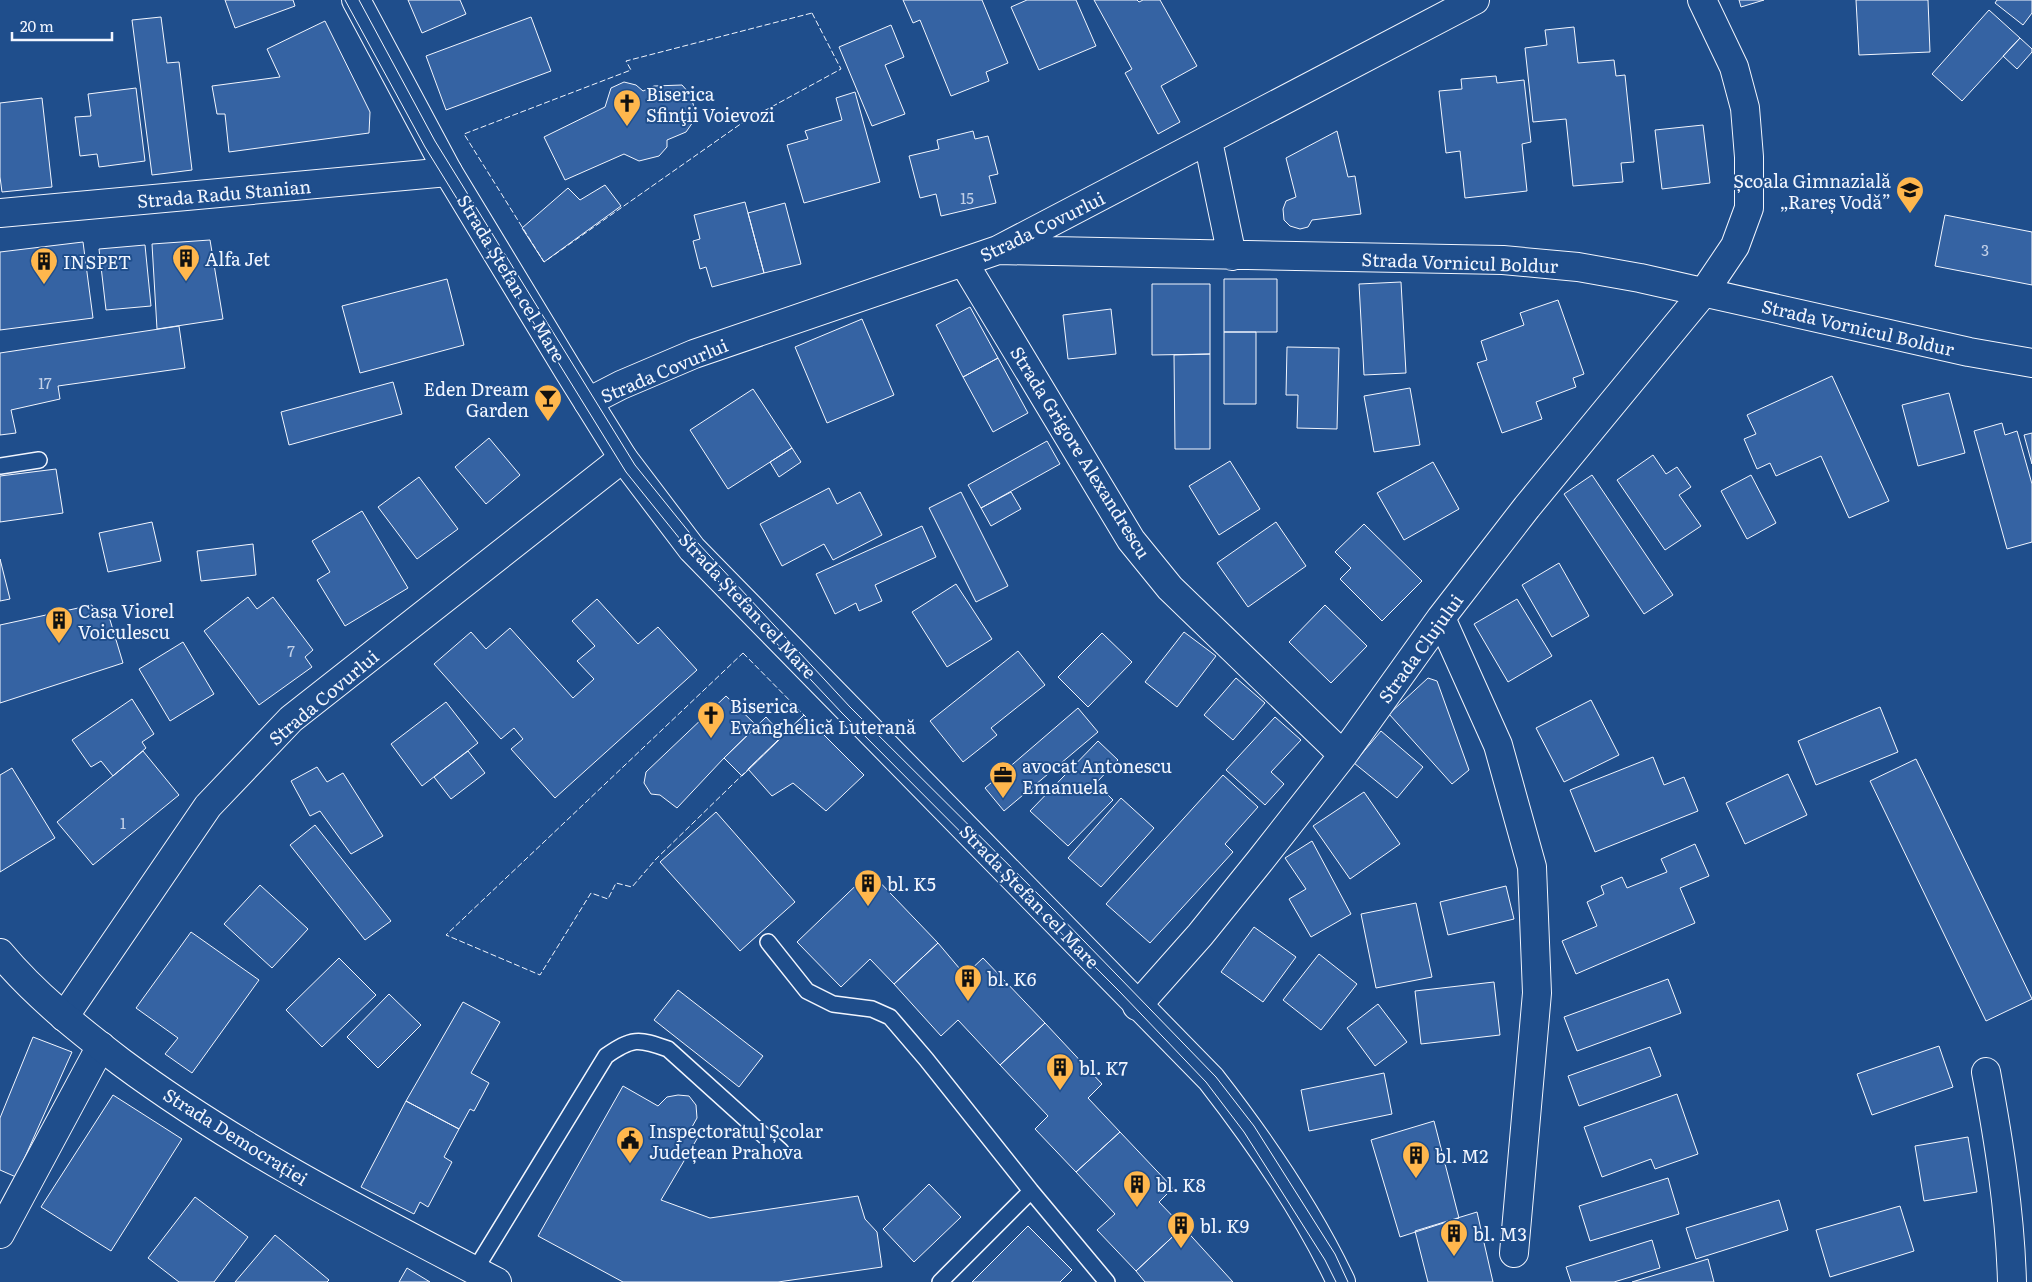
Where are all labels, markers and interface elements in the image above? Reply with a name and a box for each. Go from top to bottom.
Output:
scale bar [12,10,112,42]
text: 20 m [20,14,54,37]
place label: Biserica Sfinţii Voievozi [646,80,775,128]
church icon: Biserica Sfinţii Voievozi [612,88,642,127]
place label: Școala Gimnazială „Rareș Vodă” [1733,167,1891,215]
street label: Strada Radu Stanian [136,172,312,214]
school or university icon: Școala Gimnazială „Rareș Vodă” [1895,175,1925,214]
street label: Strada Covurlui [975,184,1109,268]
house number: 15 [960,186,974,209]
street label: Strada Ștefan cel Mare [451,189,573,367]
house number: 3 [1981,238,1989,261]
building icon: Alfa Jet [171,243,201,282]
place label: Alfa Jet [205,245,271,272]
street label: Strada Vornicul Boldur [1361,245,1559,279]
building icon: INSPET [29,246,59,285]
place label: INSPET [63,248,131,275]
street label: Strada Vornicul Boldur [1759,292,1957,362]
street label: Strada Covurlui [596,331,732,409]
street label: Strada Grigore Alexandrescu [1004,341,1158,563]
house number: 17 [38,371,52,394]
place label: Eden Dream Garden [424,375,529,423]
bar icon: Eden Dream Garden [533,383,563,422]
street label: Strada Ștefan cel Mare [673,526,823,684]
street label: Strada Clujului [1371,588,1469,708]
place label: Casa Viorel Voiculescu [78,597,174,645]
building icon: Casa Viorel Voiculescu [44,605,74,644]
house number: 7 [287,639,295,662]
street label: Strada Covurlui [262,643,384,751]
place label: Biserica Evanghelică Luterană [730,692,916,740]
church icon: Biserica Evanghelică Luterană [696,700,726,739]
place label: avocat Antonescu Emanuela [1022,752,1172,800]
office icon: avocat Antonescu Emanuela [988,760,1018,799]
house number: 1 [120,811,126,834]
street label: Strada Ștefan cel Mare [954,818,1106,974]
building icon: bl. K5 [853,868,883,907]
place label: bl. K5 [887,870,936,897]
building icon: bl. K6 [953,963,983,1002]
place label: bl. K6 [987,965,1037,992]
building icon: bl. K7 [1045,1052,1075,1091]
place label: bl. K7 [1079,1054,1128,1081]
street label: Strada Democrației [158,1081,314,1191]
place label: Inspectoratul Școlar Județean Prahova [649,1117,824,1165]
public building icon: Inspectoratul Școlar Județean Prahova [615,1125,645,1164]
building icon: bl. M2 [1401,1140,1431,1179]
place label: bl. M2 [1435,1142,1488,1169]
building icon: bl. K8 [1122,1169,1152,1208]
place label: bl. K8 [1156,1171,1206,1198]
building icon: bl. K9 [1166,1210,1196,1249]
place label: bl. K9 [1200,1212,1249,1239]
building icon: bl. M3 [1439,1218,1469,1257]
place label: bl. M3 [1473,1220,1527,1247]

